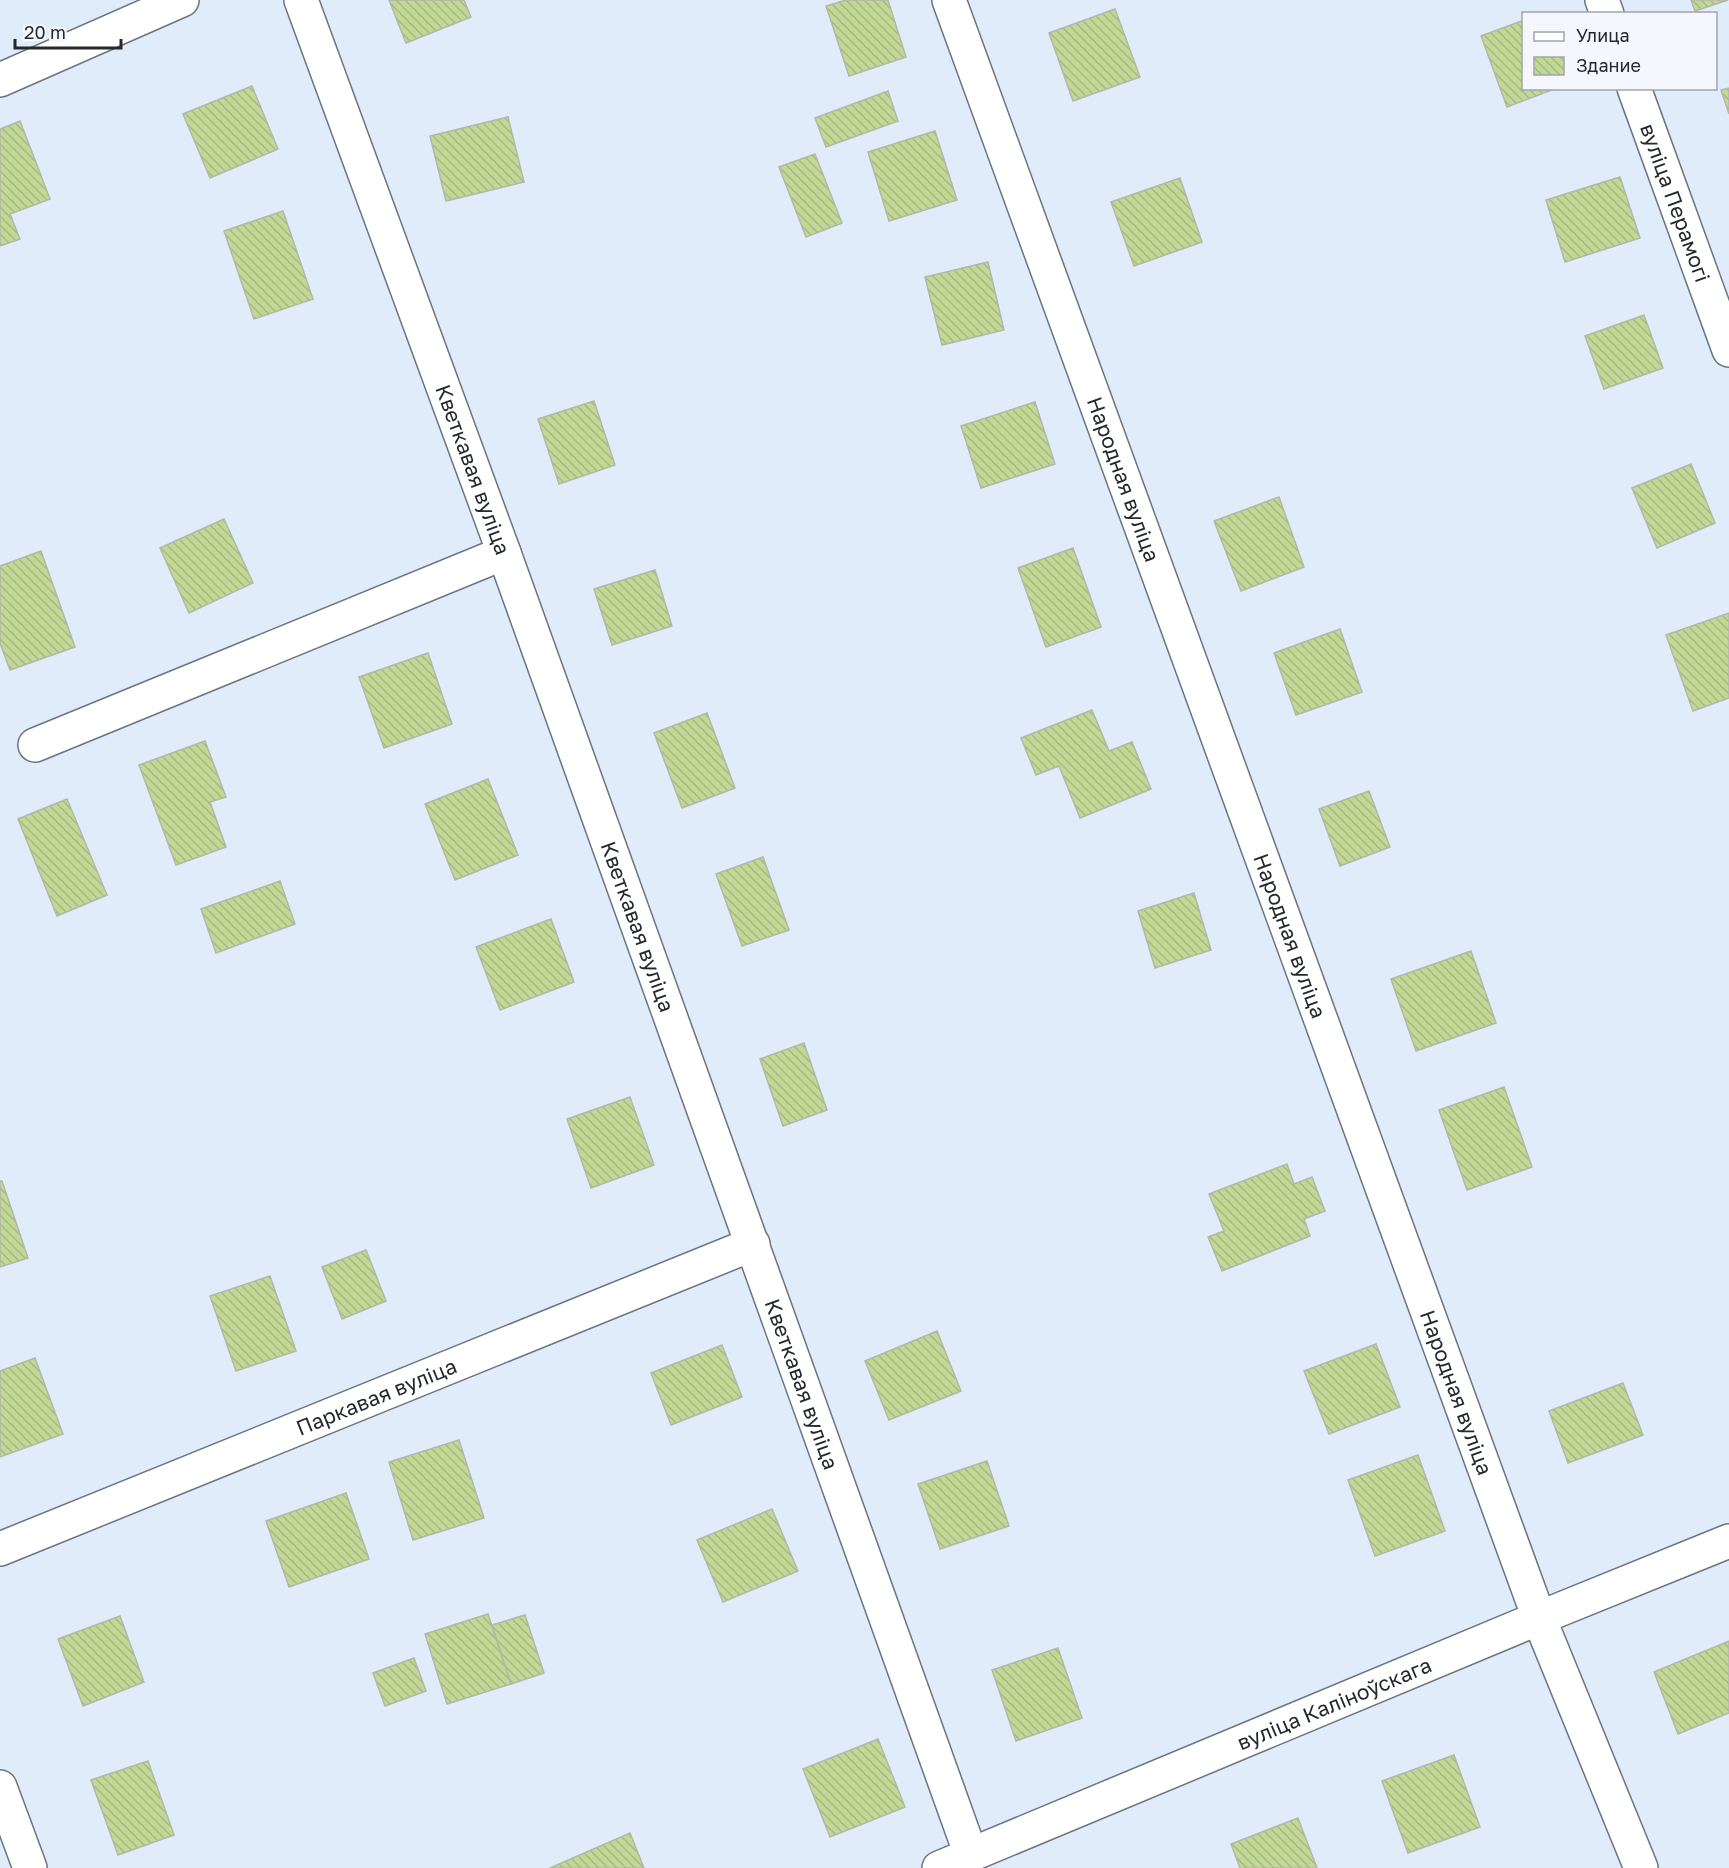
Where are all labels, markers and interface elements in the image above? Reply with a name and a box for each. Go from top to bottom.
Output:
scale bar [15,12,122,50]
legend [1522,12,1717,90]
text: 20 m [24,21,66,43]
text: Улица [1576,24,1630,46]
text: Здание [1576,54,1641,76]
street label: вуліца Перамогі [1635,120,1716,286]
street label: Кветкавая вуліца [430,381,516,558]
street label: Народная вуліца [1082,393,1166,565]
street label: Кветкавая вуліца [595,838,681,1015]
street label: Народная вуліца [1248,850,1332,1022]
street label: Кветкавая вуліца [760,1295,845,1473]
street label: Народная вуліца [1415,1306,1499,1478]
street label: Паркавая вуліца [292,1352,460,1441]
street label: вуліца Каліноўскага [1233,1651,1435,1755]

